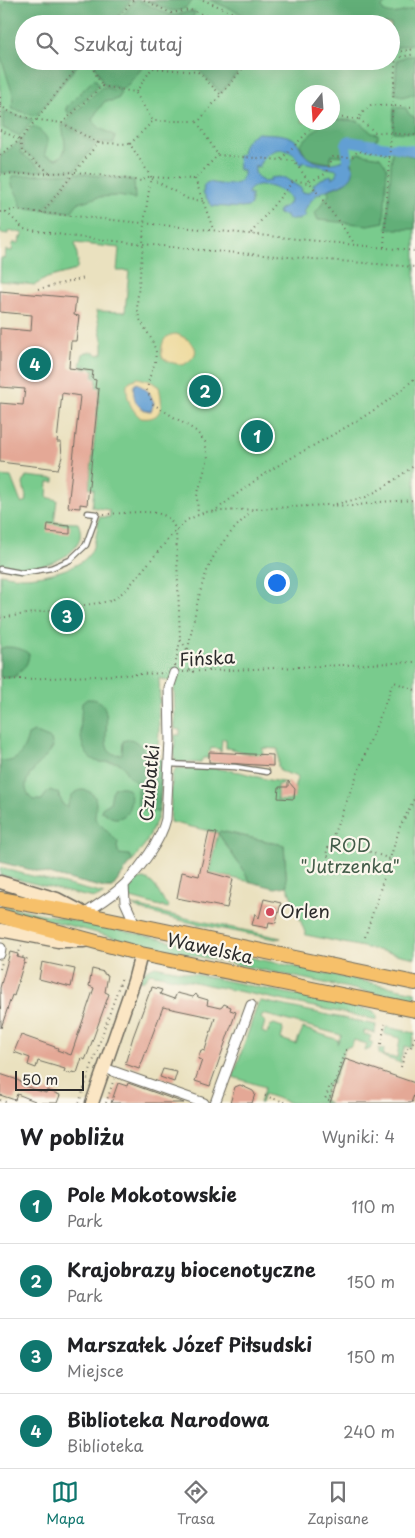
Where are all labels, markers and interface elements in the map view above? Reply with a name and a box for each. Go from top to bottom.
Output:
search box [15,15,400,70]
icon: search [33,29,61,57]
text: Szukaj tutaj [73,29,183,57]
north arrow [295,85,340,130]
pin: 4 [19,345,51,383]
pin: 2 [189,372,221,410]
pin: 1 [241,417,273,455]
your location [264,570,290,596]
pin: 3 [51,597,83,635]
street label: Fińska [178,643,236,672]
street label: Czubatki [132,743,165,822]
park label: ROD "Jutrzenka" [300,831,400,879]
place label: Orlen [280,897,330,924]
marker: Orlen [264,906,276,918]
street label: Wawelska [165,925,257,970]
scale bar [15,1068,84,1091]
text: 50 m [22,1069,58,1090]
text: W pobliżu [20,1120,125,1152]
text: Wyniki: 4 [322,1124,395,1148]
text: Pole Mokotowskie [67,1180,237,1208]
text: 1 [32,1194,40,1218]
text: 110 m [352,1194,395,1218]
text: Park [67,1208,103,1232]
text: Krajobrazy biocenotyczne [67,1255,316,1283]
text: 2 [30,1269,42,1293]
text: 150 m [347,1269,395,1293]
text: Park [67,1283,103,1307]
text: Marszałek Józef Piłsudski [67,1330,312,1358]
text: 3 [31,1344,41,1368]
text: 150 m [347,1344,395,1368]
text: Miejsce [67,1358,124,1382]
text: Biblioteka Narodowa [67,1405,269,1433]
text: 4 [31,1419,41,1443]
text: 240 m [343,1419,395,1443]
text: Biblioteka [67,1433,144,1457]
tab: Mapa [46,1478,85,1529]
tab: Trasa [177,1478,215,1529]
tab: Zapisane [307,1478,369,1529]

